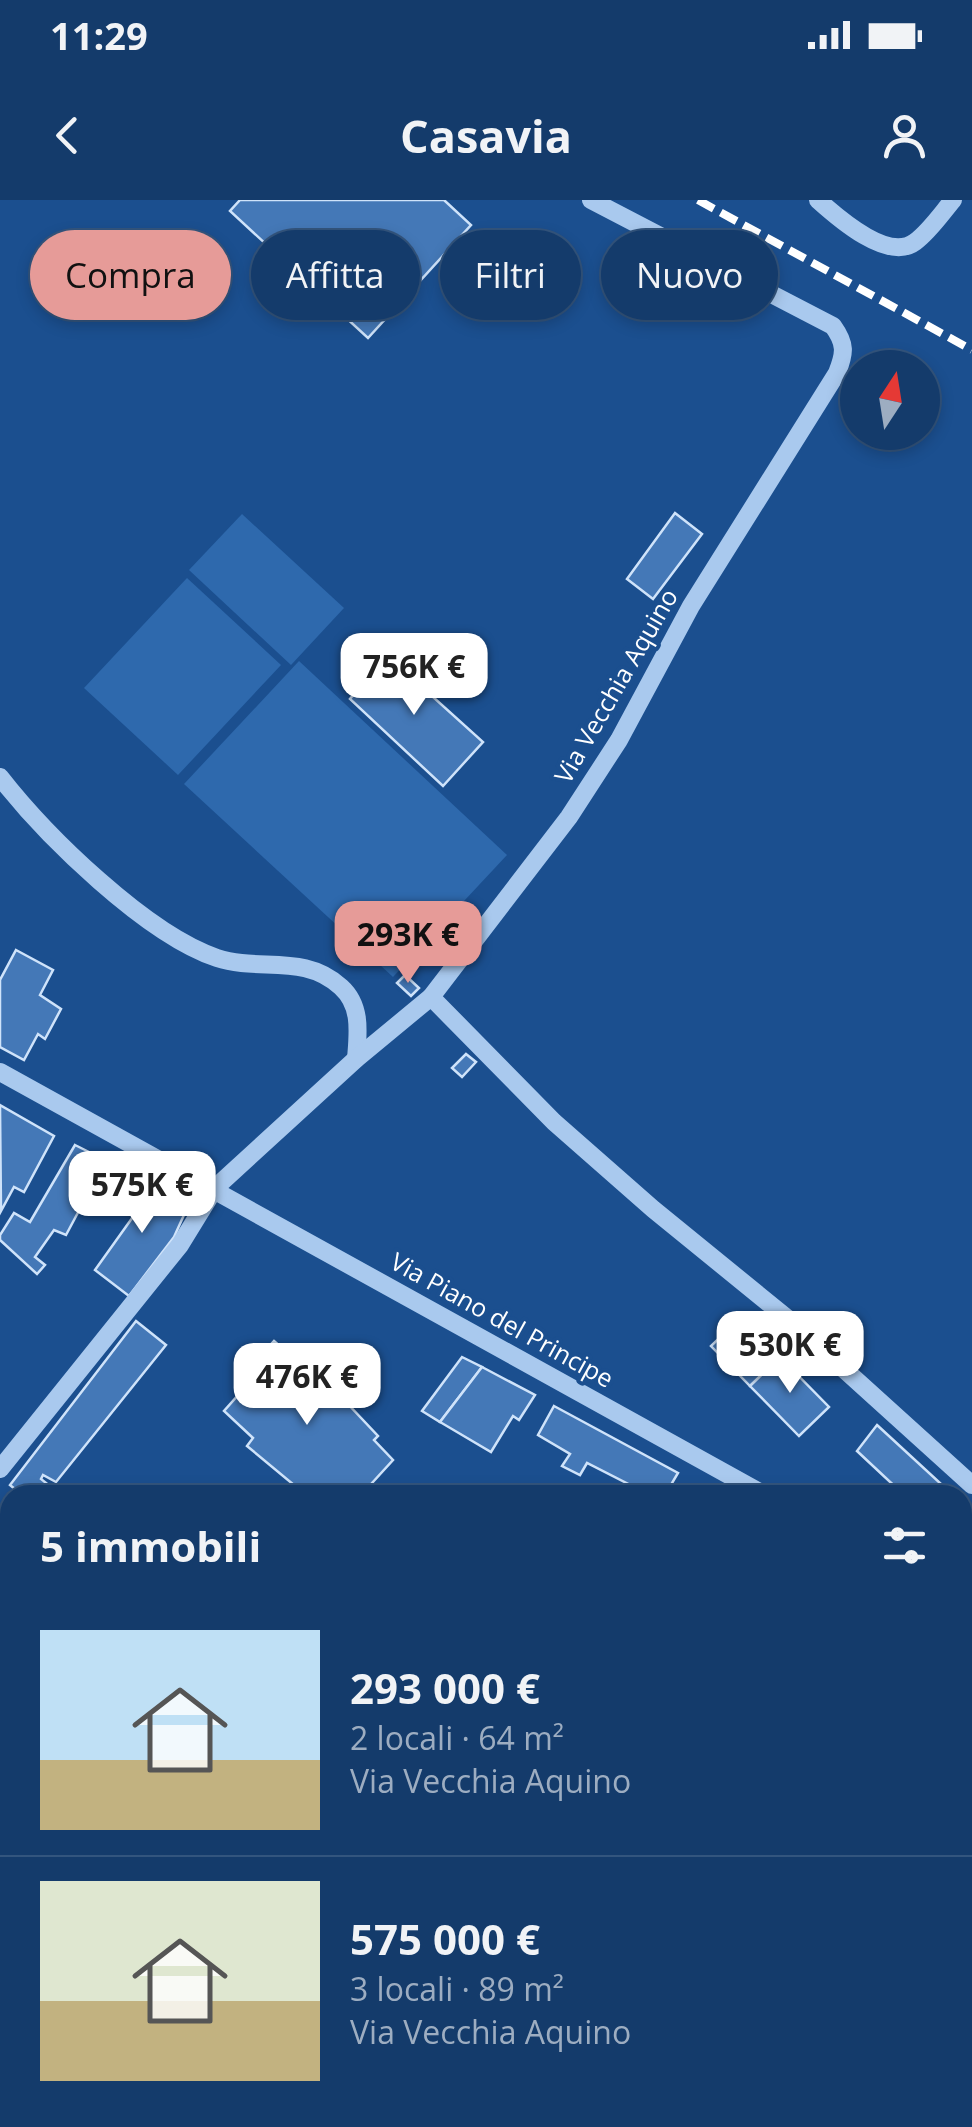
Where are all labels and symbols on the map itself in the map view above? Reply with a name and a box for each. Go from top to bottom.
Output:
north arrow [840,350,940,450]
street label: Via Vecchia Aquino [545,582,685,789]
pin: 756K € [333,633,495,718]
pin: 293K € [327,901,489,986]
pin: 575K € [61,1151,223,1236]
street label: Via Piano del Principe [385,1244,620,1395]
pin: 530K € [709,1311,871,1396]
pin: 476K € [226,1343,388,1428]

